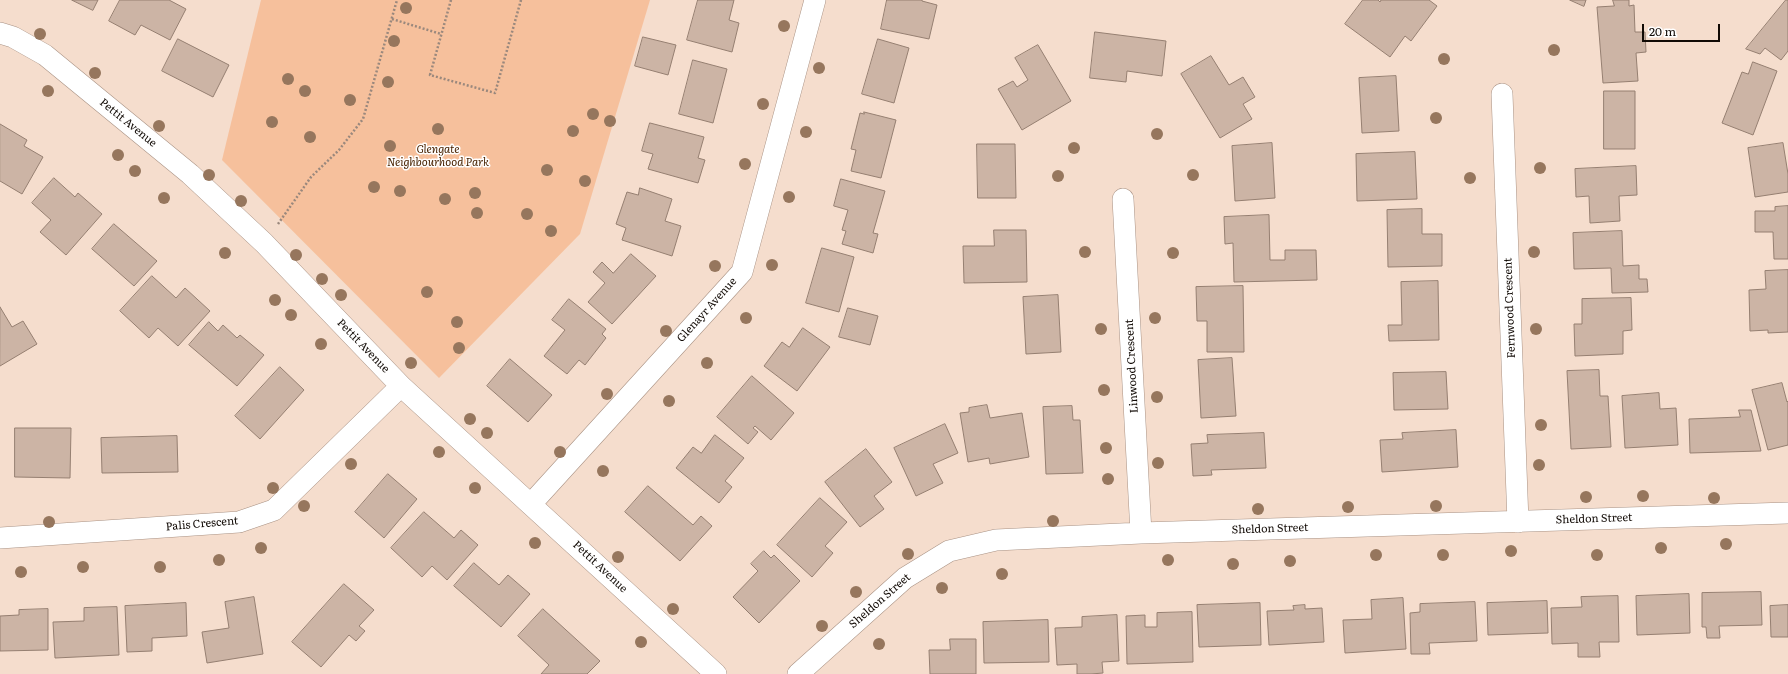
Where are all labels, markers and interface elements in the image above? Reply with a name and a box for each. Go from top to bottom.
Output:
scale bar [1644,16,1722,42]
text: 20 m [1649,22,1676,40]
street label: Pettit Avenue [97,96,159,150]
park label: Glengate Neighbourhood Park [387,143,489,169]
street label: Fernwood Crescent [1502,257,1518,359]
street label: Glenayr Avenue [675,275,739,345]
street label: Pettit Avenue [334,316,392,376]
street label: Linwood Crescent [1123,319,1141,413]
street label: Sheldon Street [1555,511,1633,527]
street label: Palis Crescent [165,514,239,534]
street label: Sheldon Street [1231,521,1309,537]
street label: Pettit Avenue [570,538,630,596]
street label: Sheldon Street [847,571,913,631]

